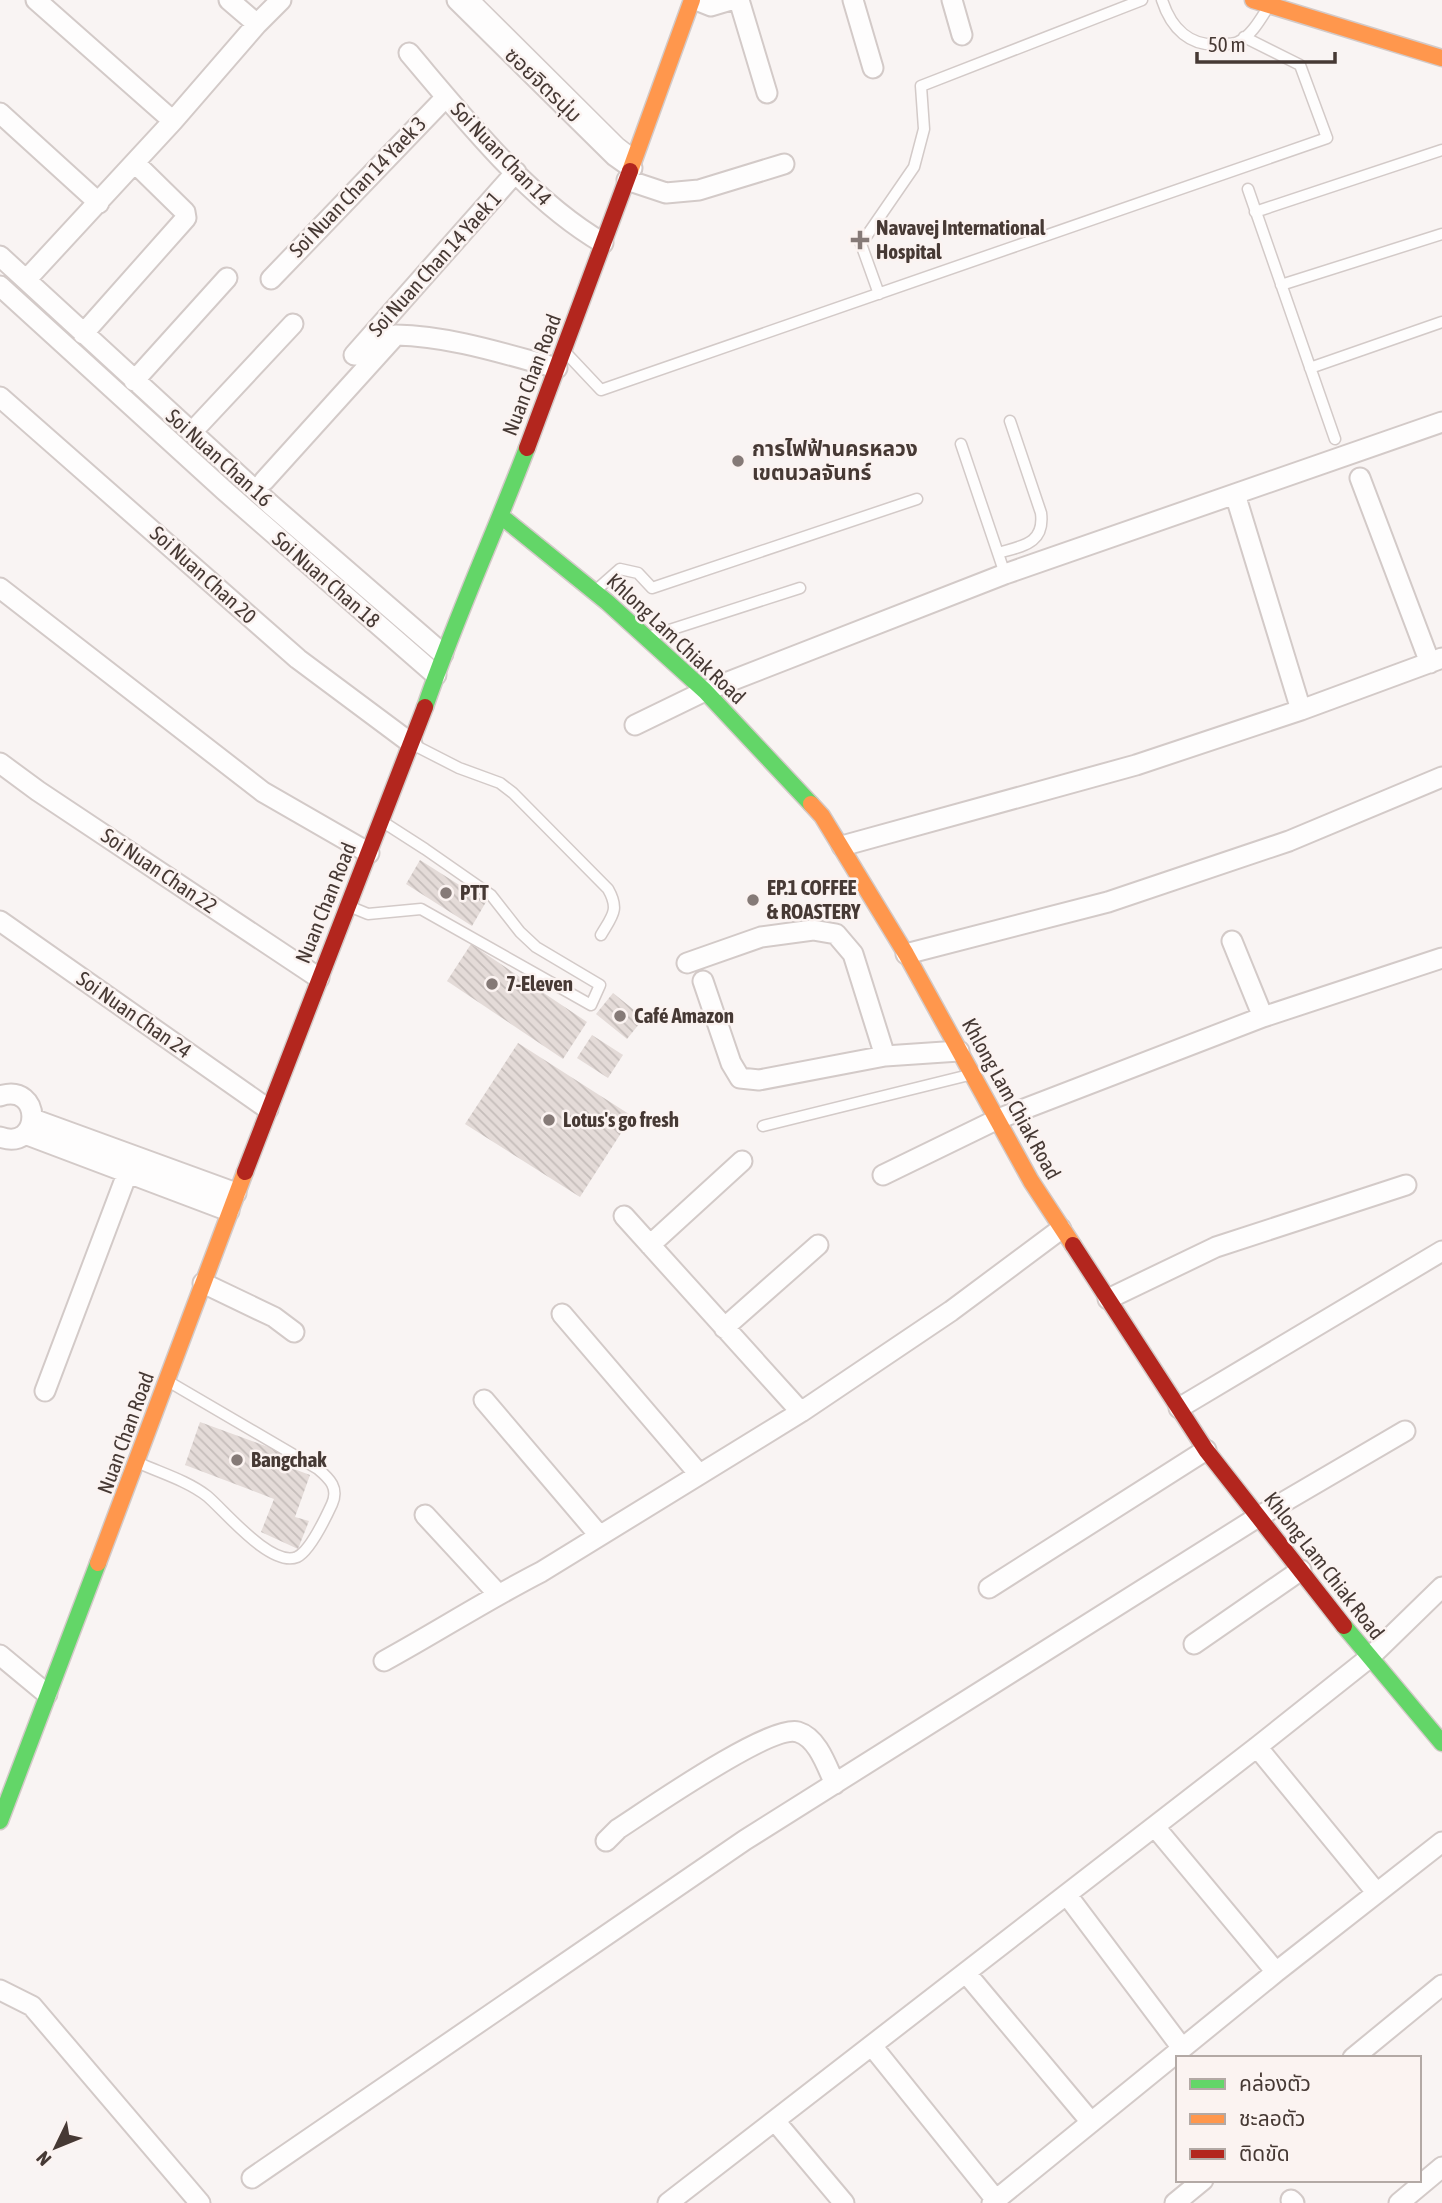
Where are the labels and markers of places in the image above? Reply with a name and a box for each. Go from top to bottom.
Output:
place label: Navavej International Hospital [876,215,1046,263]
marker: Navavej International Hospital [850,230,870,250]
place label: การไฟฟ้านครหลวง เขตนวลจันทร์ [752,436,918,484]
marker: การไฟฟ้านครหลวง เขตนวลจันทร์ [730,453,746,469]
place label: EP.1 COFFEE & ROASTERY [767,875,861,923]
place label: PTT [460,880,490,904]
marker: PTT [438,885,454,901]
marker: EP.1 COFFEE & ROASTERY [745,892,761,908]
place label: 7-Eleven [506,971,573,995]
marker: 7-Eleven [484,976,500,992]
place label: Café Amazon [634,1003,734,1027]
marker: Café Amazon [612,1008,628,1024]
place label: Lotus's go fresh [563,1107,679,1131]
marker: Lotus's go fresh [541,1112,557,1128]
place label: Bangchak [251,1447,327,1471]
marker: Bangchak [229,1452,245,1468]

